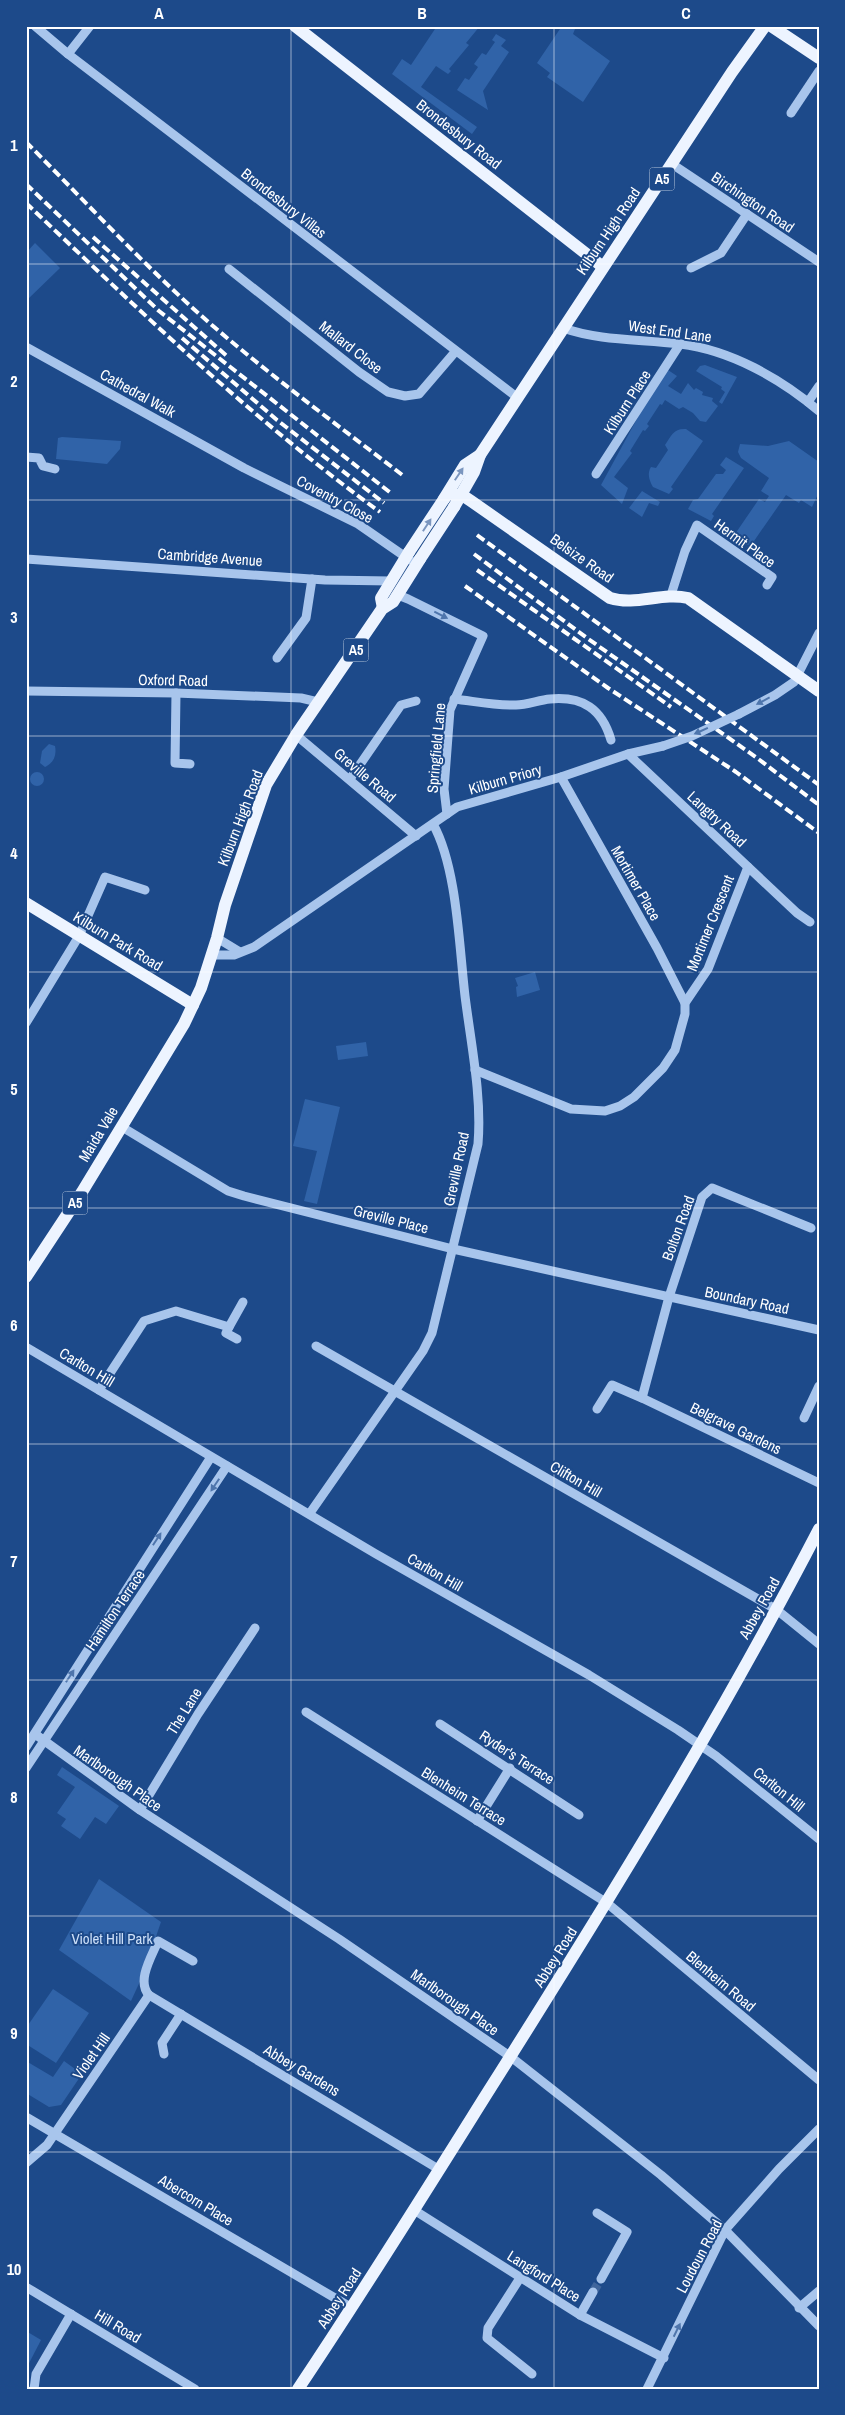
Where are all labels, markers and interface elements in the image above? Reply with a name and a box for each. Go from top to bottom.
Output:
text: A [154,2,164,24]
text: B [417,2,427,24]
text: C [681,2,691,24]
street label: Brondesbury Road [412,94,506,174]
text: 1 [10,134,18,156]
street label: Brondesbury Villas [237,163,331,243]
street label: Birchington Road [707,167,799,237]
road number: A5 [650,168,674,190]
street label: Kilburn High Road [571,183,645,279]
street label: West End Lane [627,315,713,347]
street label: Mallard Close [315,316,387,379]
street label: Cathedral Walk [96,364,180,423]
street label: Kilburn Place [598,365,656,438]
text: 2 [10,370,18,392]
one-way arrow [454,467,464,481]
street label: Coventry Close [293,470,377,528]
street label: Hermit Place [710,514,780,572]
one-way arrow [422,519,431,532]
street label: Belsize Road [546,528,618,588]
street label: Cambridge Avenue [157,543,263,571]
text: 3 [10,606,18,628]
one-way arrow [433,611,448,619]
road number: A5 [344,638,368,662]
street label: Oxford Road [138,669,208,691]
one-way arrow [756,697,770,705]
street label: Springfield Lane [422,702,450,794]
one-way arrow [694,728,708,736]
street label: Greville Road [329,743,401,807]
street label: Kilburn Priory [466,758,545,799]
street label: Kilburn High Road [212,767,268,869]
street label: Langtry Road [683,786,751,852]
text: 4 [10,842,18,864]
street label: Mortimer Place [606,842,666,924]
street label: Mortimer Crescent [681,871,739,974]
street label: Kilburn Park Road [70,906,166,976]
text: 5 [10,1078,18,1100]
street label: Maida Vale [73,1102,123,1166]
street label: Greville Road [438,1130,474,1208]
road number: A5 [62,1192,88,1214]
street label: Bolton Road [657,1193,699,1263]
street label: Greville Place [351,1200,431,1238]
street label: Boundary Road [703,1281,791,1319]
text: 6 [10,1314,18,1336]
street label: Carlton Hill [56,1342,118,1392]
street label: Belgrave Gardens [687,1397,785,1459]
street label: Clifton Hill [546,1456,606,1502]
one-way arrow [210,1478,220,1491]
one-way arrow [153,1533,162,1546]
street label: Carlton Hill [403,1548,467,1596]
text: 7 [10,1550,18,1572]
street label: Hamilton Terrace [80,1565,150,1655]
street label: Abbey Road [733,1573,785,1644]
one-way arrow [65,1670,75,1683]
street label: The Lane [161,1683,207,1739]
street label: Ryder's Terrace [475,1725,559,1789]
street label: Marlborough Place [70,1740,166,1816]
street label: Blenheim Terrace [418,1762,510,1830]
street label: Carlton Hill [749,1762,809,1816]
text: 8 [10,1786,18,1808]
street label: Abbey Road [528,1923,582,1992]
park label: Violet Hill Park [71,1928,153,1949]
street label: Blenheim Road [682,1946,760,2016]
street label: Marlborough Place [407,1964,503,2040]
text: 9 [10,2022,18,2044]
street label: Violet Hill [67,2029,115,2083]
street label: Abbey Gardens [259,2038,344,2101]
street label: Abercorn Place [154,2169,238,2231]
street label: Loudoun Road [671,2215,727,2297]
street label: Langford Place [503,2245,585,2307]
text: 10 [7,2258,21,2280]
street label: Abbey Road [311,2264,366,2333]
street label: Hill Road [91,2304,145,2348]
one-way arrow [673,2323,681,2337]

